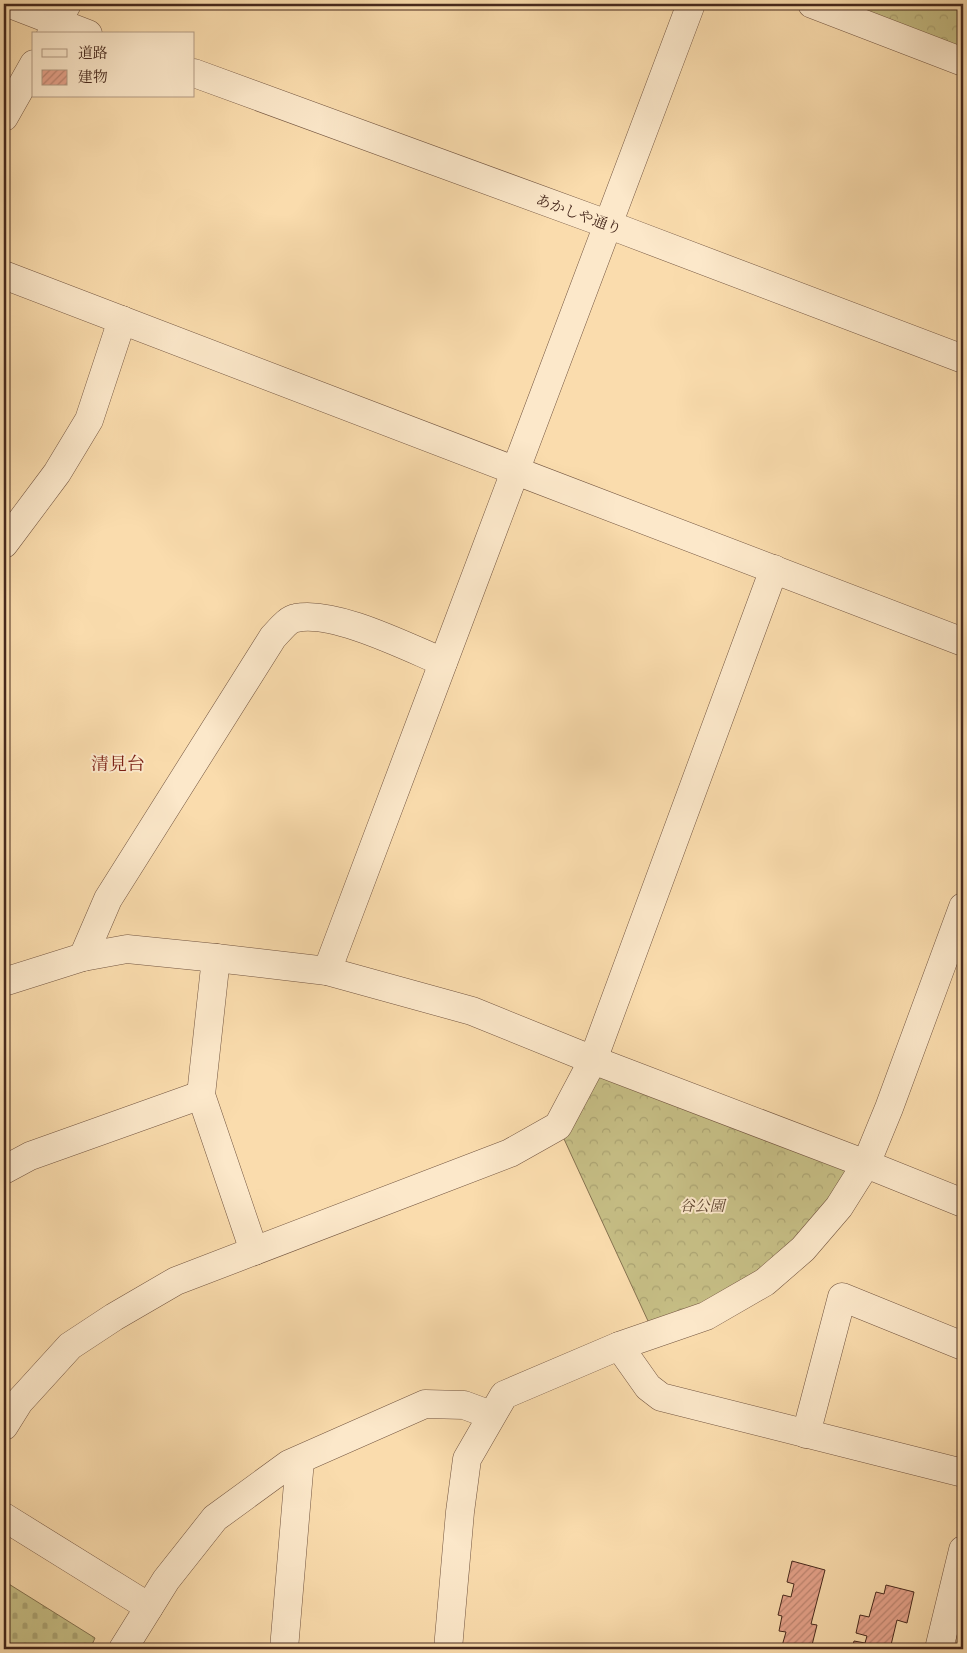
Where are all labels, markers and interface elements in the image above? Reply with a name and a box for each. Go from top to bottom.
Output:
legend [32,32,195,98]
text: 道路 [78,43,108,62]
text: 建物 [78,67,108,86]
street label: あかしや通り [533,190,625,238]
district label: 清見台 [91,753,145,775]
park label: 谷公園 [679,1196,727,1215]

